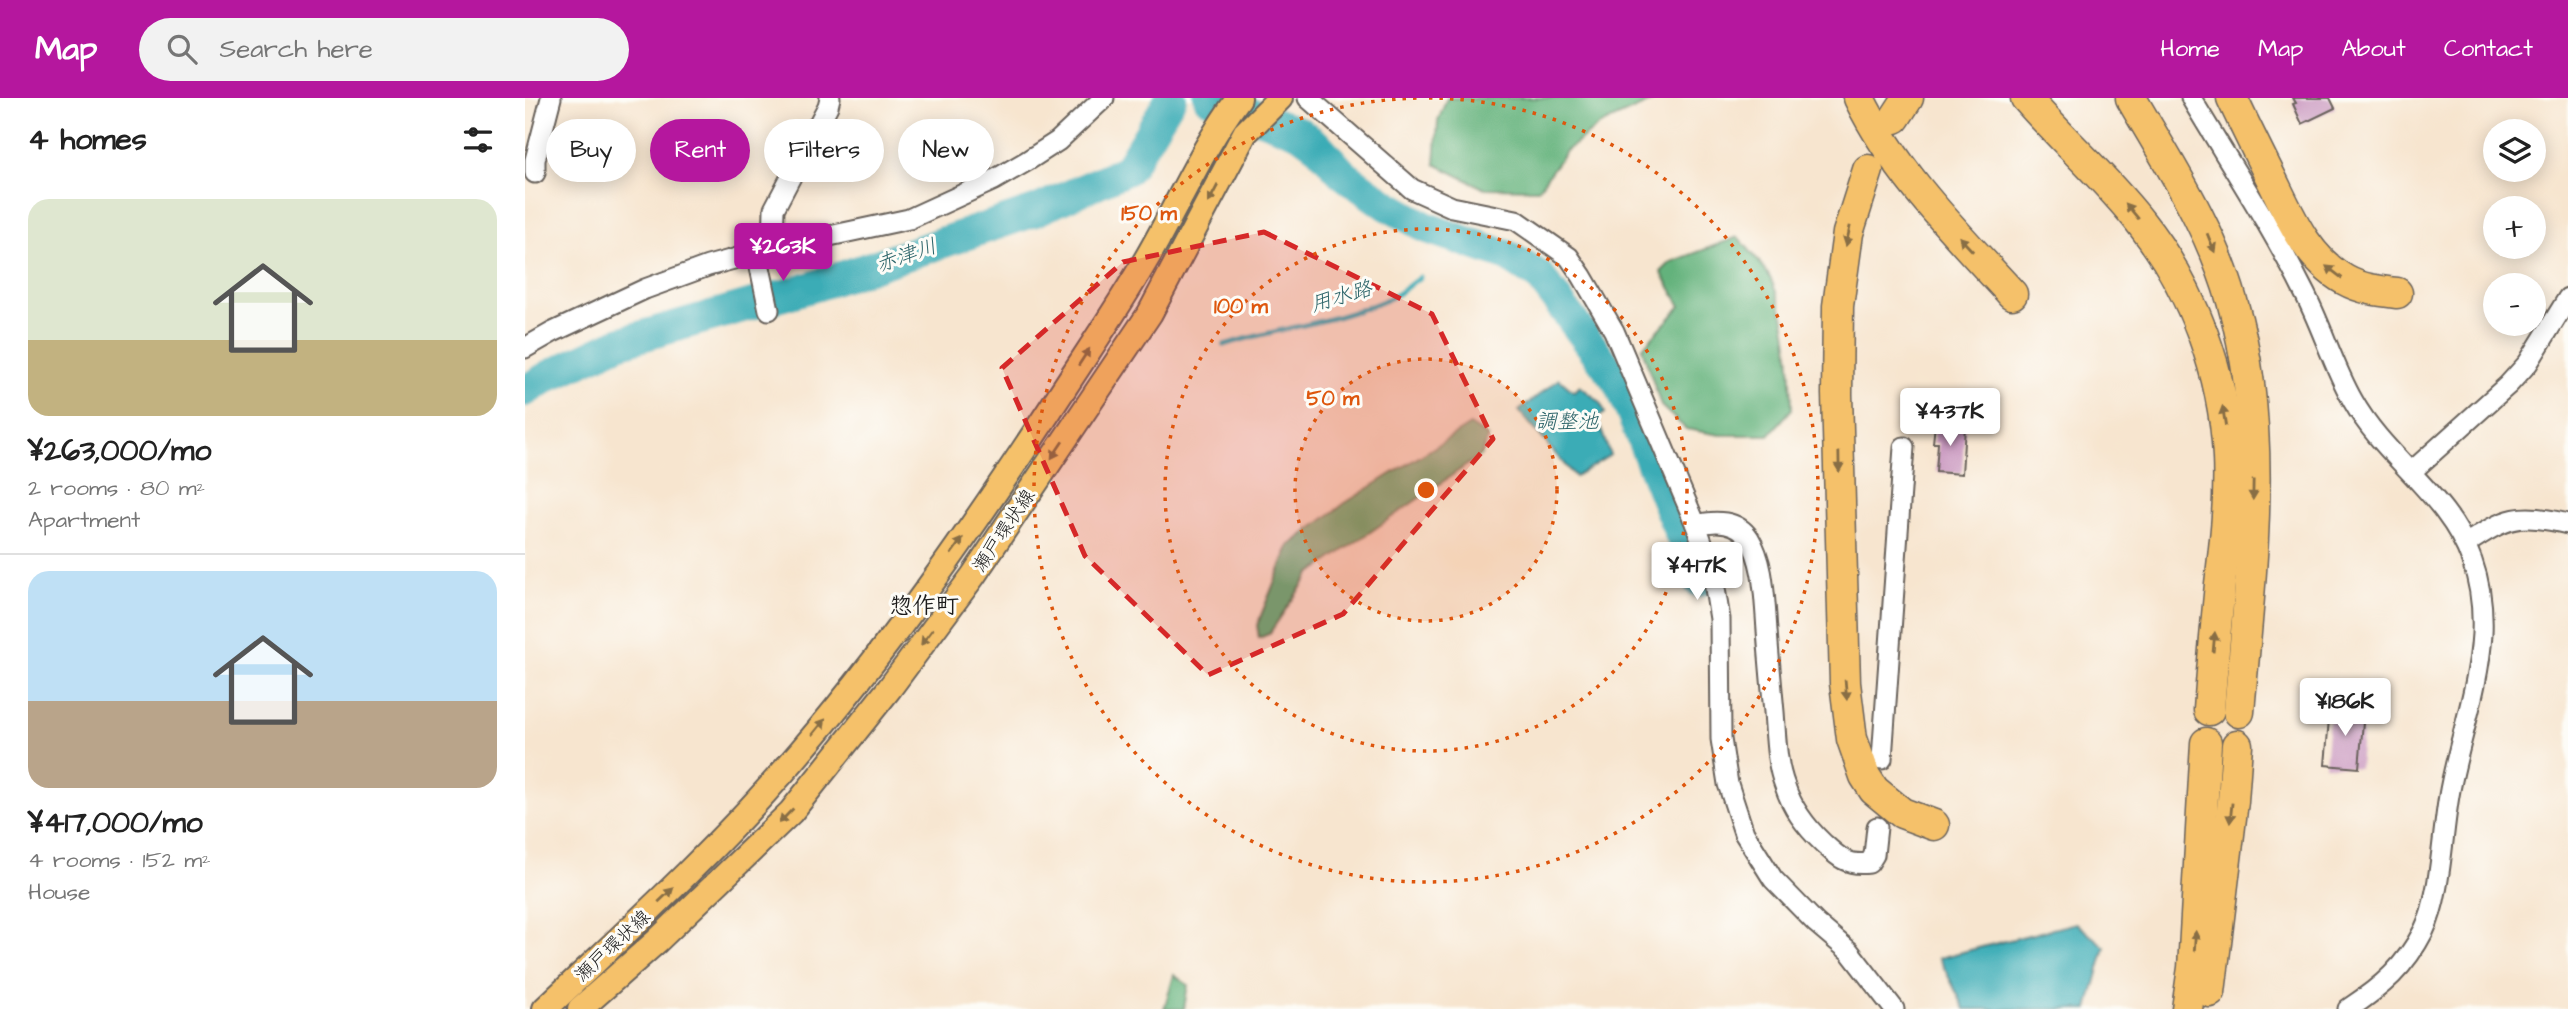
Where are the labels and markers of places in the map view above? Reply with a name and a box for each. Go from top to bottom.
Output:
pin: ¥263K [734,223,832,283]
pin: ¥437K [1901,388,1999,448]
centre of rings [1414,478,1438,502]
pin: ¥417K [1648,542,1746,602]
pin: ¥186K [2296,678,2394,738]

